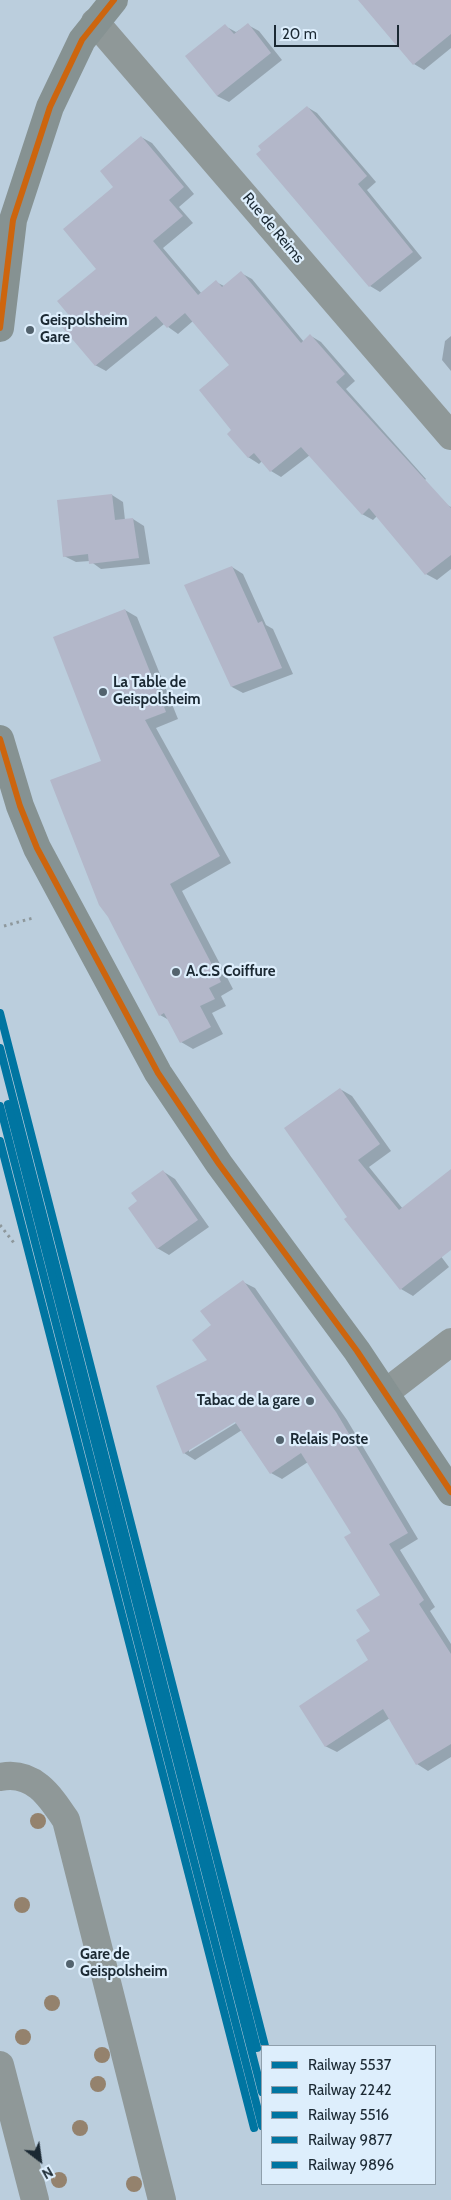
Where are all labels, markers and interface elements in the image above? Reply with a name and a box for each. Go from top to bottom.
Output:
scale bar [276,15,401,47]
text: 20 m [282,25,317,43]
street label: Rue de Reims [238,189,308,267]
place label: Geispolsheim Gare [40,312,128,347]
marker: Geispolsheim Gare [24,324,36,336]
place label: La Table de Geispolsheim [113,674,201,709]
marker: La Table de Geispolsheim [97,686,109,698]
place label: A.C.S Coiffure [186,963,275,981]
marker: A.C.S Coiffure [170,966,182,978]
place label: Tabac de la gare [197,1392,300,1410]
marker: Tabac de la gare [304,1395,316,1407]
place label: Relais Poste [290,1431,368,1449]
marker: Relais Poste [274,1434,286,1446]
place label: Gare de Geispolsheim [80,1946,168,1981]
marker: Gare de Geispolsheim [64,1958,76,1970]
legend [261,2045,436,2185]
text: Railway 5537 [308,2056,391,2074]
text: Railway 2242 [308,2081,392,2099]
text: Railway 5516 [308,2106,389,2124]
text: Railway 9877 [308,2131,392,2149]
north arrow [15,2135,65,2185]
text: Railway 9896 [308,2156,394,2174]
text: N [39,2163,56,2183]

